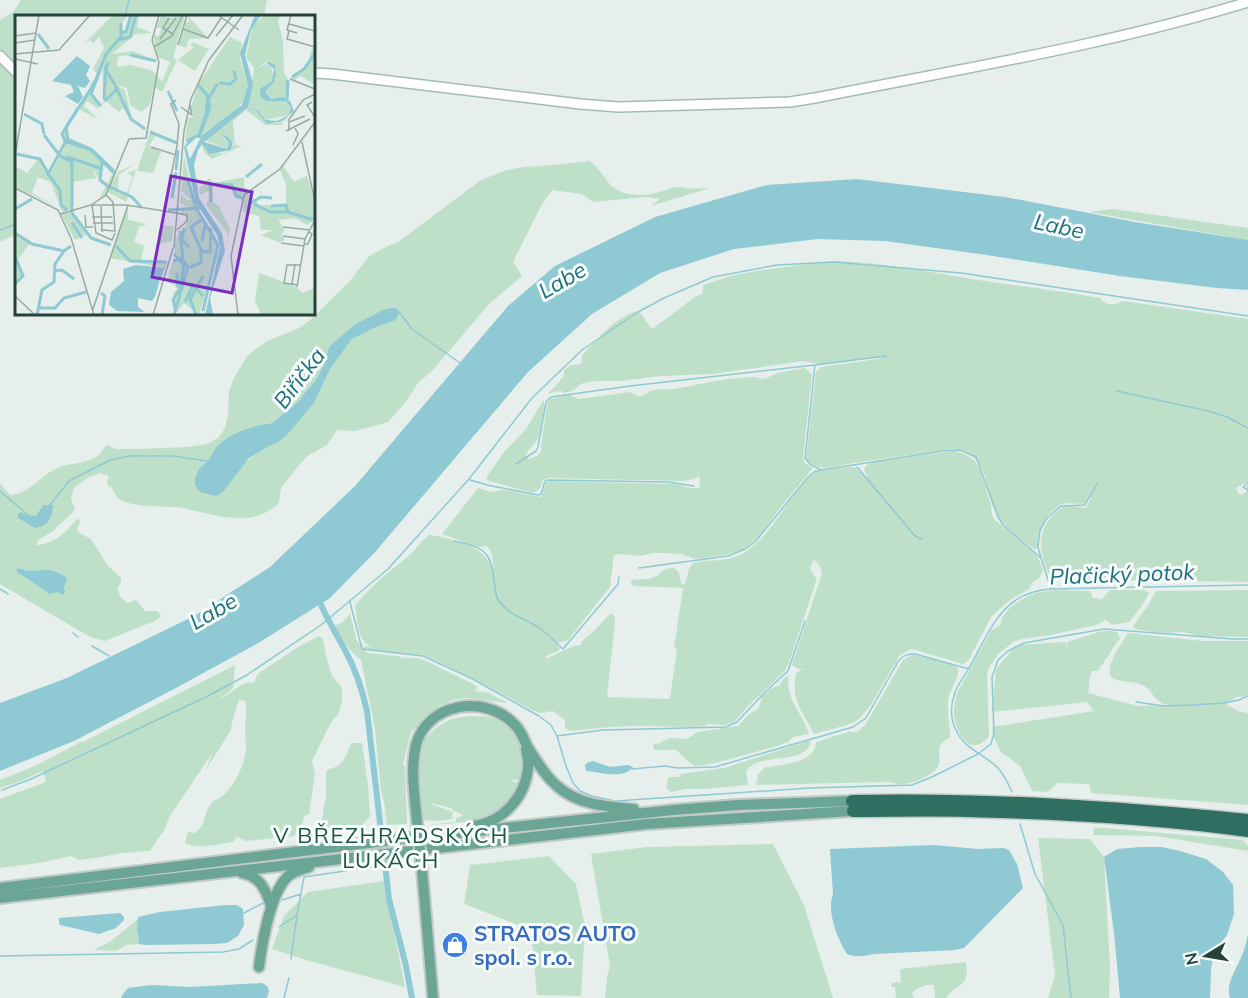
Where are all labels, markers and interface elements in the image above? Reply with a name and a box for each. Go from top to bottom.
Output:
inset map [15,15,315,315]
water label: Labe [1031,207,1087,245]
water label: Labe [533,255,591,305]
water label: Biřička [267,342,331,414]
water label: Plačický potok [1049,557,1196,591]
water label: Labe [184,586,242,636]
district label: V BŘEZHRADSKÝCH LUKÁCH [273,821,509,874]
place label: STRATOS AUTO spol. s r.o. [474,920,637,970]
north arrow [1176,926,1236,986]
shop icon: STRATOS AUTO spol. s r.o. [440,930,470,960]
text: N [1180,951,1202,967]

